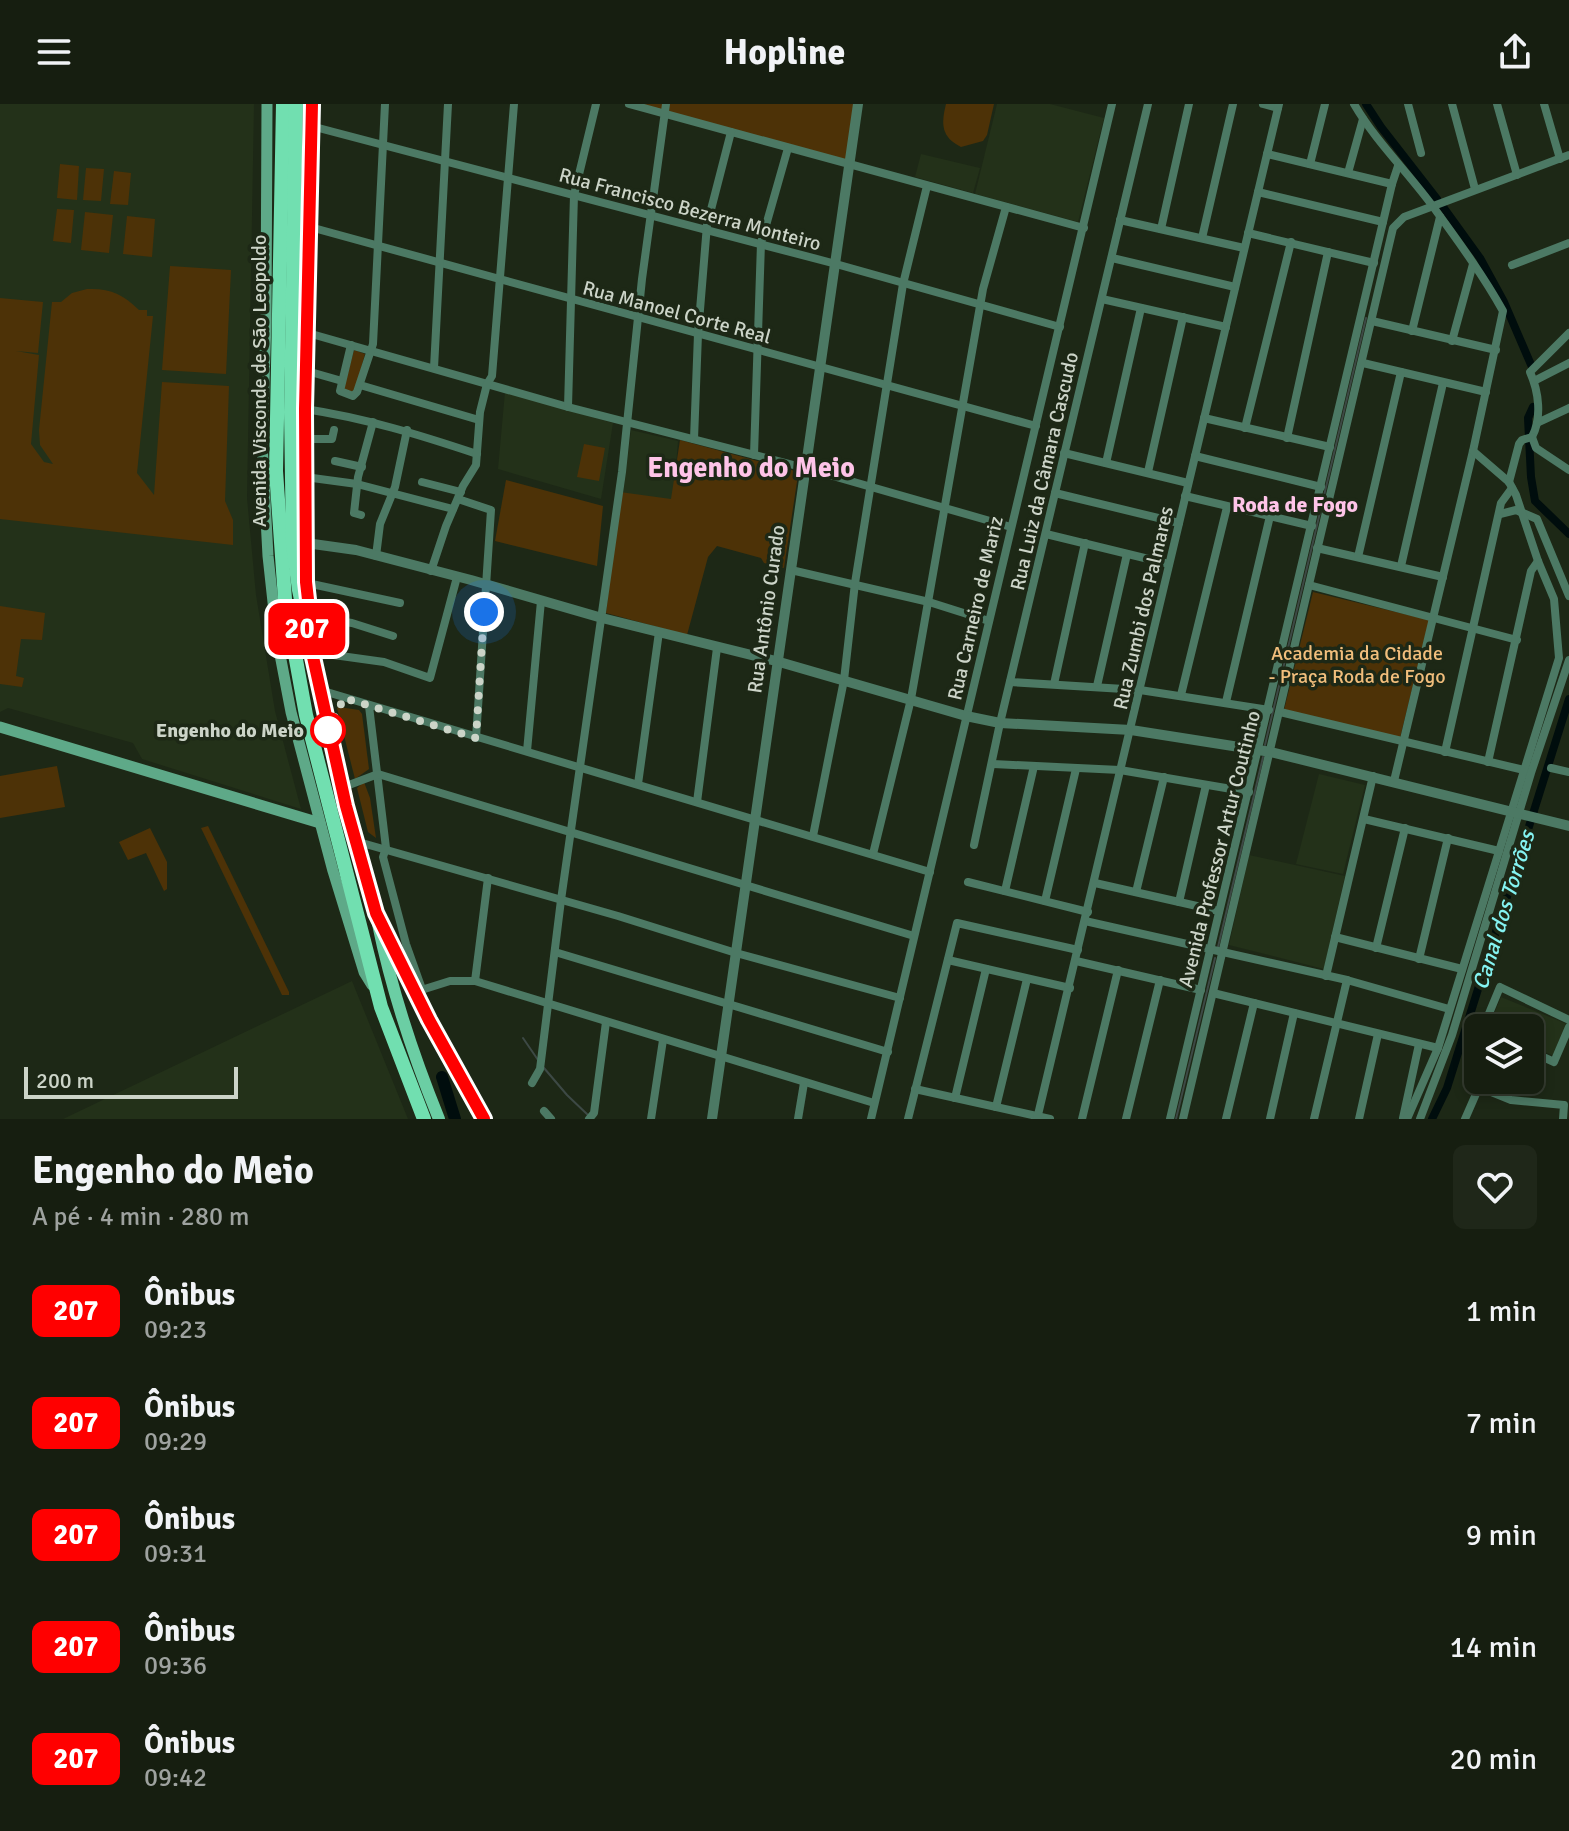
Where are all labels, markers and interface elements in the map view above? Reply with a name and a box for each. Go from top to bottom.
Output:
icon: menu [32,30,76,74]
text: Hopline [724,30,846,75]
icon: share [1493,30,1537,74]
street label: Rua Francisco Bezerra Monteiro [556,162,824,257]
street label: Avenida Visconde de São Leopoldo [247,235,272,527]
street label: Rua Manoel Corte Real [580,275,774,350]
street label: Rua Luiz da Câmara Cascudo [1005,349,1084,593]
district label: Engenho do Meio [647,451,855,485]
district label: Roda de Fogo [1232,491,1358,518]
street label: Rua Zumbi dos Palmares [1108,504,1179,712]
street label: Rua Carneiro de Mariz [942,514,1009,703]
street label: Rua Antônio Curado [742,523,791,695]
your location [464,592,504,632]
line badge: 207 [261,603,353,655]
text: 207 [284,612,330,646]
park label: Academia da Cidade - Praça Roda de Fogo [1268,641,1446,689]
street label: Avenida Professor Artur Coutinho [1173,708,1266,990]
marker: Engenho do Meio [311,713,345,747]
place label: Engenho do Meio [156,718,304,743]
water label: Canal dos Torrões [1467,825,1541,993]
map controls [1464,1014,1544,1094]
button: layers [1464,1014,1544,1094]
scale bar [24,1063,238,1099]
text: 200 m [36,1067,94,1094]
button: heart [1453,1145,1537,1229]
text: Engenho do Meio [32,1147,314,1194]
text: A pé · 4 min · 280 m [32,1201,249,1233]
text: Ônibus [144,1277,235,1314]
text: 1 min [1466,1293,1537,1330]
text: 207 [53,1294,99,1328]
text: 09:23 [144,1314,207,1346]
text: Ônibus [144,1389,235,1426]
text: 7 min [1466,1405,1537,1442]
text: 207 [53,1406,99,1440]
text: 09:29 [144,1426,207,1458]
text: Ônibus [144,1501,235,1538]
text: 9 min [1466,1517,1537,1554]
text: 207 [53,1518,99,1552]
text: 09:31 [144,1538,207,1570]
text: Ônibus [144,1613,235,1650]
text: 14 min [1450,1629,1537,1666]
text: 207 [53,1630,99,1664]
text: 09:36 [144,1650,207,1682]
text: Ônibus [144,1725,235,1762]
text: 20 min [1450,1741,1537,1778]
text: 207 [53,1742,99,1776]
text: 09:42 [144,1762,207,1794]

